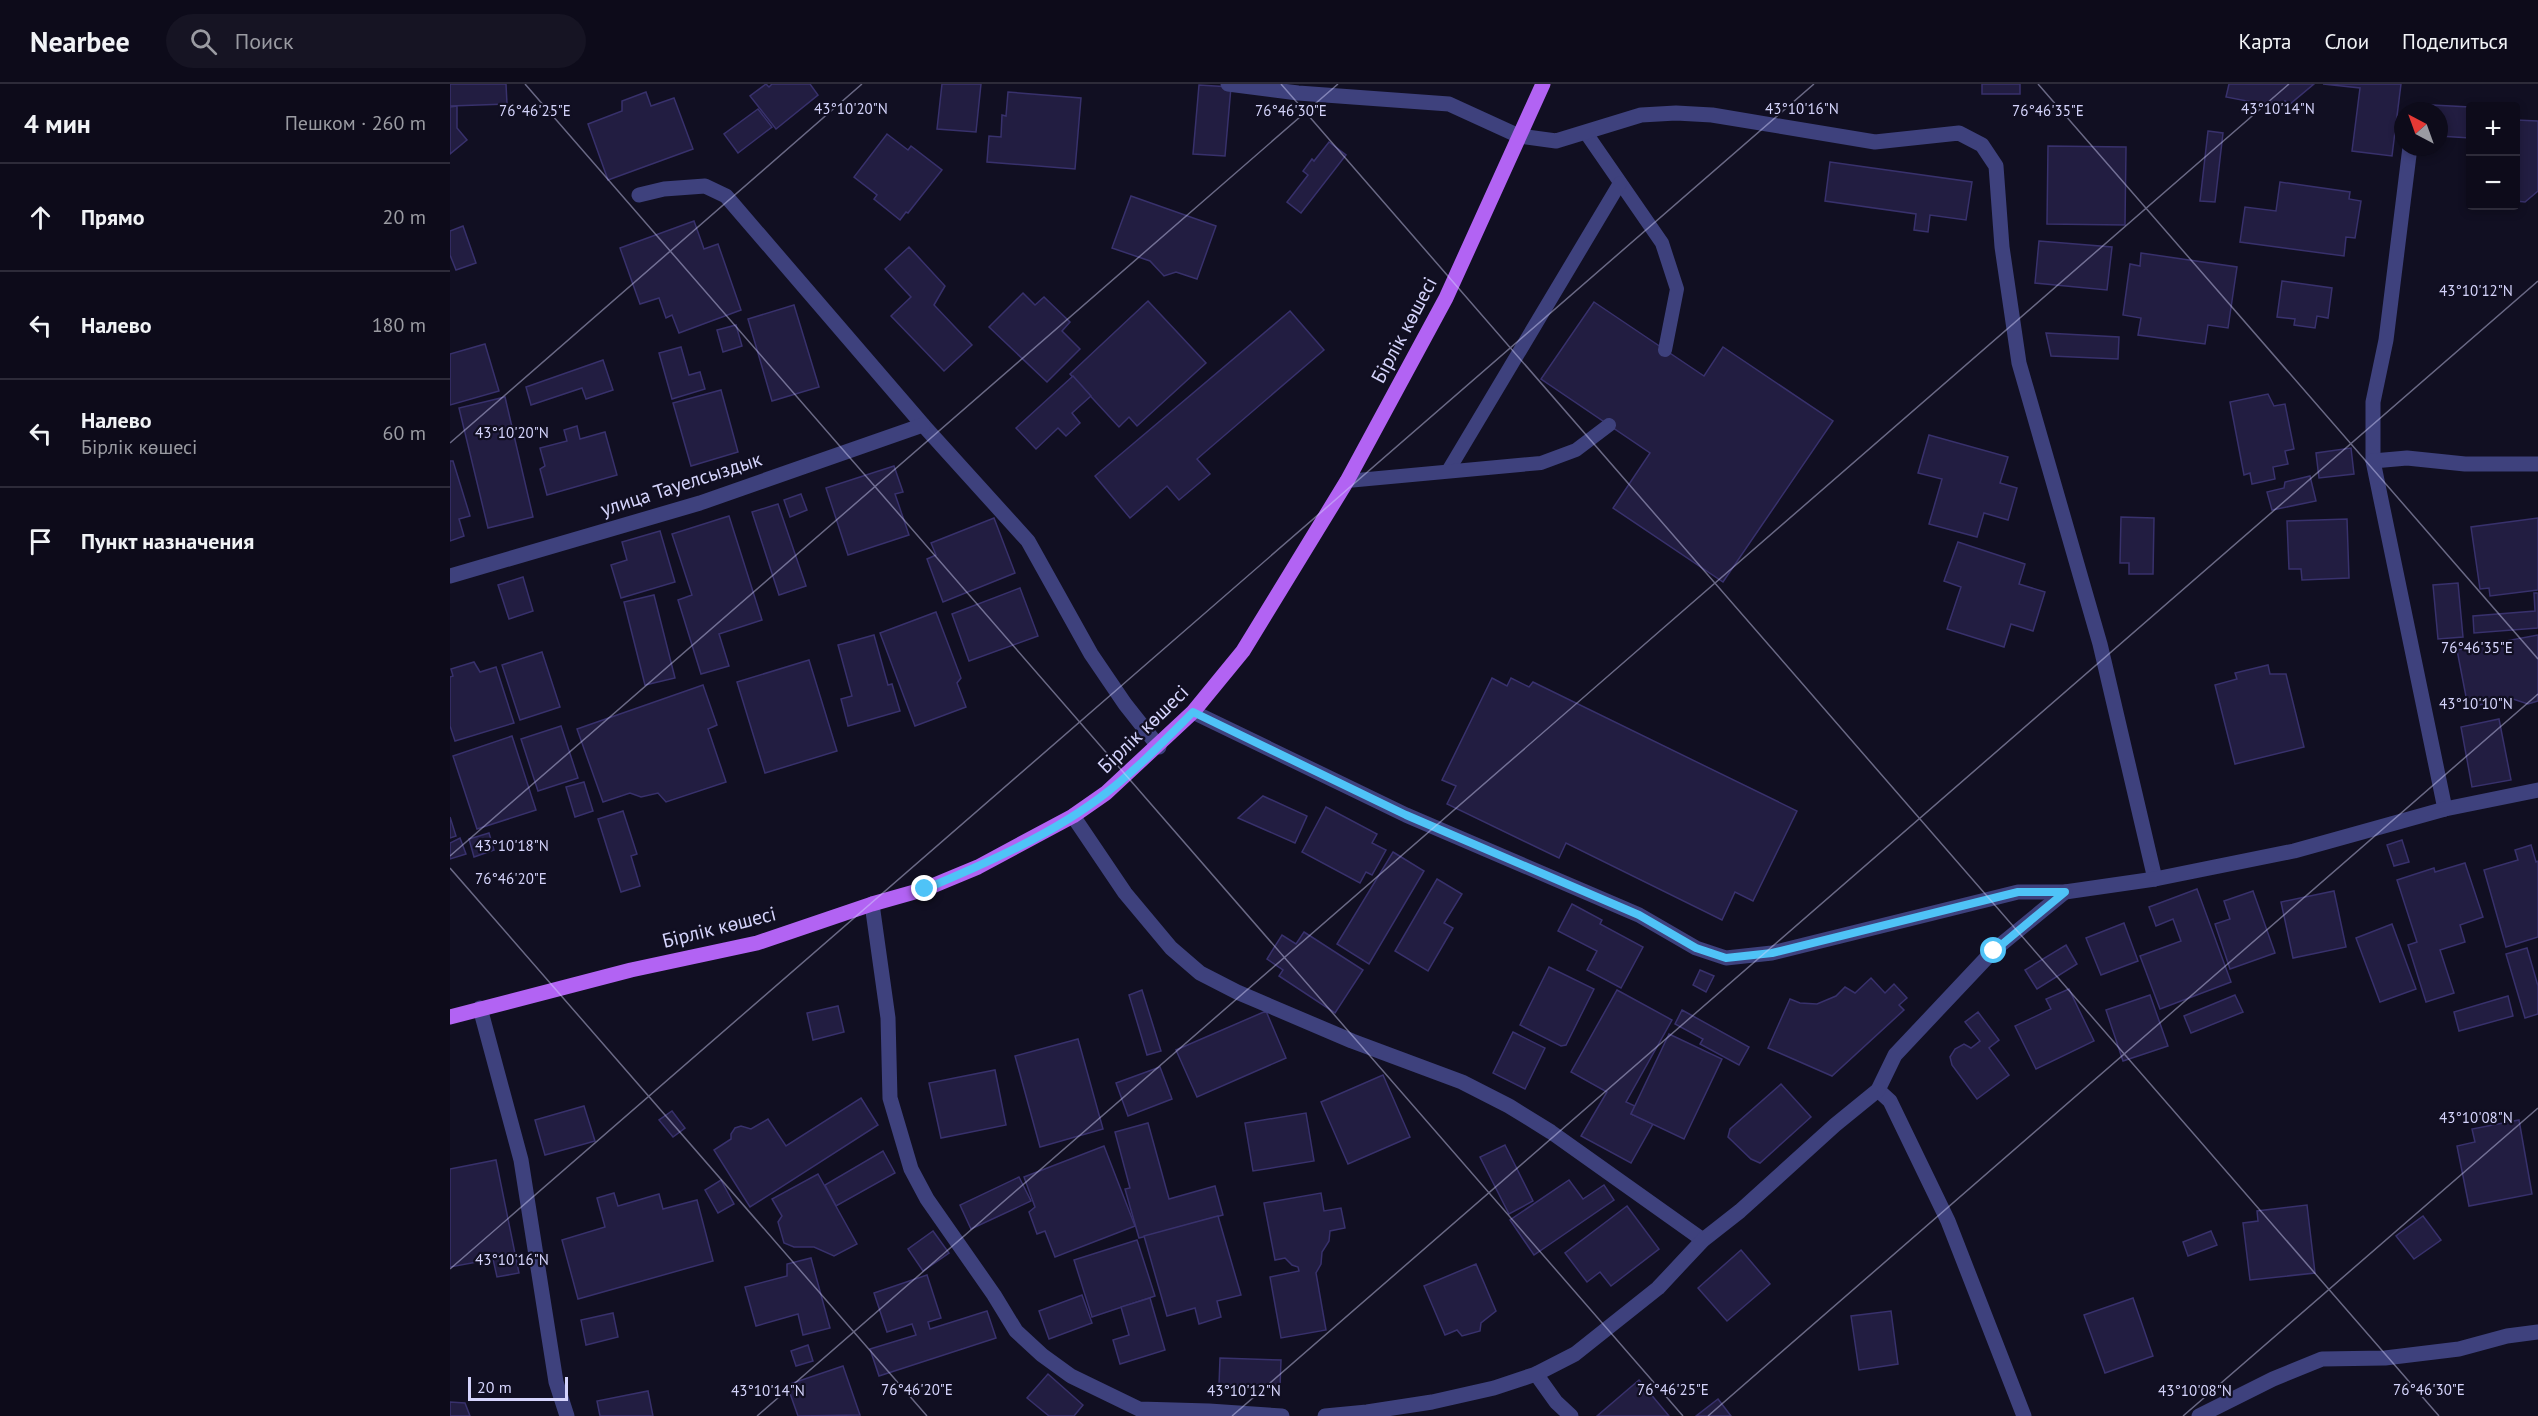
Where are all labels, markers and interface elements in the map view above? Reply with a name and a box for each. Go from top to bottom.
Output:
search box [166,14,586,68]
text: Nearbee [30,23,130,60]
icon: search [187,25,220,58]
text: Поиск [235,27,293,55]
text: Карта [2238,28,2291,55]
text: Слои [2324,28,2369,55]
text: Поделиться [2402,28,2508,55]
text: 43°10'20"N [814,99,888,118]
text: 43°10'16"N [1765,99,1839,118]
text: 43°10'14"N [2241,99,2315,118]
text: 76°46'25"E [499,101,571,120]
text: 76°46'30"E [1255,101,1327,120]
text: 76°46'35"E [2012,101,2084,120]
north arrow [2394,102,2448,156]
map controls [2466,102,2520,210]
button: + [2466,102,2520,156]
text: 4 мин [24,107,91,140]
text: Пешком · 260 m [285,110,426,136]
button: − [2466,156,2520,210]
icon: ahead [24,201,57,234]
text: Прямо [81,203,144,231]
text: 20 m [383,204,426,230]
street label: Бірлік көшесі [1365,272,1443,388]
text: 43°10'12"N [2439,281,2513,300]
icon: left [24,309,57,342]
text: Налево [81,311,152,339]
text: 180 m [372,312,426,338]
text: Налево [81,406,152,434]
icon: left [24,417,57,450]
text: 60 m [383,420,426,446]
text: 43°10'20"N [475,423,549,442]
text: Бірлік көшесі [81,434,197,460]
street label: улица Тауелсыздык [597,446,765,522]
icon: arrive [24,525,57,558]
text: Пункт назначения [81,527,254,555]
text: 76°46'35"E [2441,638,2513,657]
street label: Бірлік көшесі [1092,679,1194,779]
text: 43°10'10"N [2439,694,2513,713]
text: 43°10'18"N [475,836,549,855]
text: 76°46'20"E [475,869,547,888]
route end [911,875,937,901]
street label: Бірлік көшесі [659,900,779,954]
route start [1980,937,2006,963]
text: 43°10'08"N [2439,1108,2513,1127]
text: 43°10'16"N [475,1250,549,1269]
scale bar [468,1374,568,1402]
text: 20 m [477,1377,512,1397]
text: 76°46'20"E [881,1380,953,1399]
text: 76°46'25"E [1637,1380,1709,1399]
text: 76°46'30"E [2393,1380,2465,1399]
text: 43°10'14"N [731,1381,805,1400]
text: 43°10'12"N [1207,1381,1281,1400]
text: 43°10'08"N [2158,1381,2232,1400]

